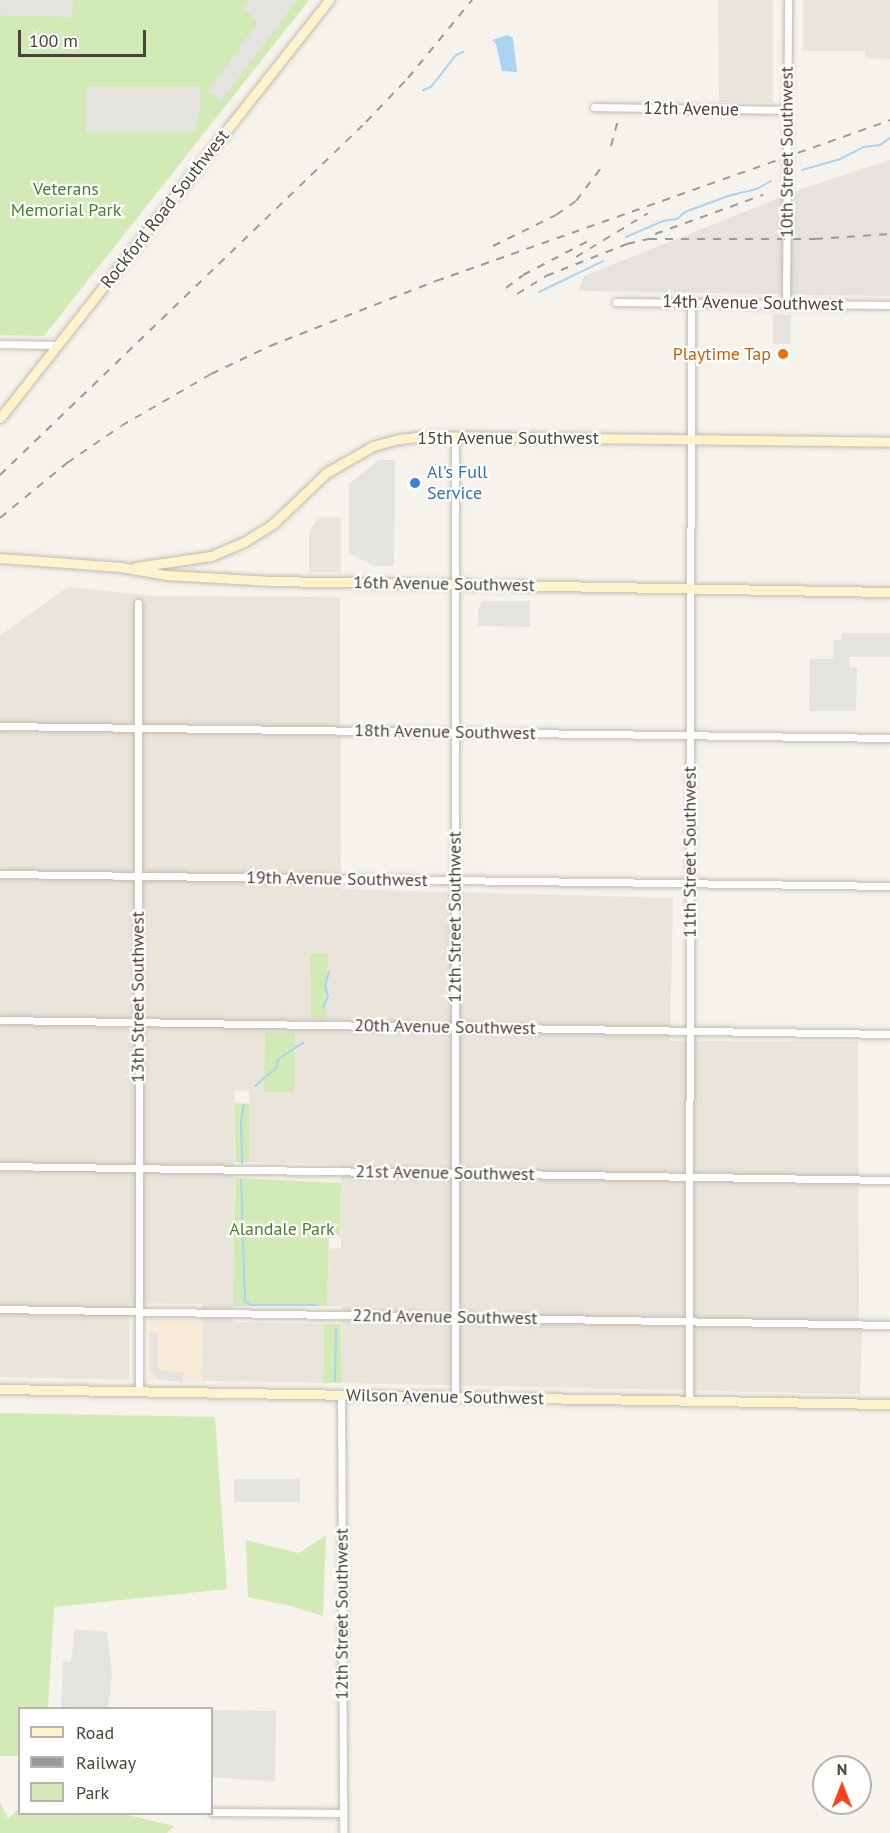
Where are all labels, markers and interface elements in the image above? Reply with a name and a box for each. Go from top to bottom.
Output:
scale bar [21,18,148,56]
text: 100 m [29,29,78,52]
street label: 10th Street Southwest [776,66,798,238]
street label: 12th Avenue [643,97,739,121]
street label: Rockford Road Southwest [96,125,234,293]
park label: Veterans Memorial Park [11,179,121,222]
street label: 14th Avenue Southwest [662,291,844,315]
place label: Playtime Tap [672,343,771,365]
marker: Playtime Tap [776,347,790,361]
street label: 15th Avenue Southwest [417,427,599,449]
place label: Al's Full Service [427,462,487,504]
marker: Al's Full Service [408,476,422,490]
street label: 16th Avenue Southwest [353,572,535,596]
street label: 18th Avenue Southwest [354,720,536,744]
street label: 11th Street Southwest [679,766,701,938]
street label: 12th Street Southwest [444,831,466,1003]
street label: 19th Avenue Southwest [246,867,428,891]
street label: 13th Street Southwest [127,911,149,1083]
street label: 20th Avenue Southwest [354,1015,536,1039]
street label: 21st Avenue Southwest [355,1161,535,1185]
park label: Alandale Park [229,1218,335,1240]
street label: 22nd Avenue Southwest [352,1305,538,1329]
street label: Wilson Avenue Southwest [346,1384,544,1410]
street label: 12th Street Southwest [331,1528,353,1700]
legend [18,1707,213,1815]
text: Road [76,1721,114,1744]
text: Railway [76,1751,136,1774]
north arrow [812,1755,872,1815]
text: N [837,1759,847,1779]
text: Park [76,1781,109,1804]

